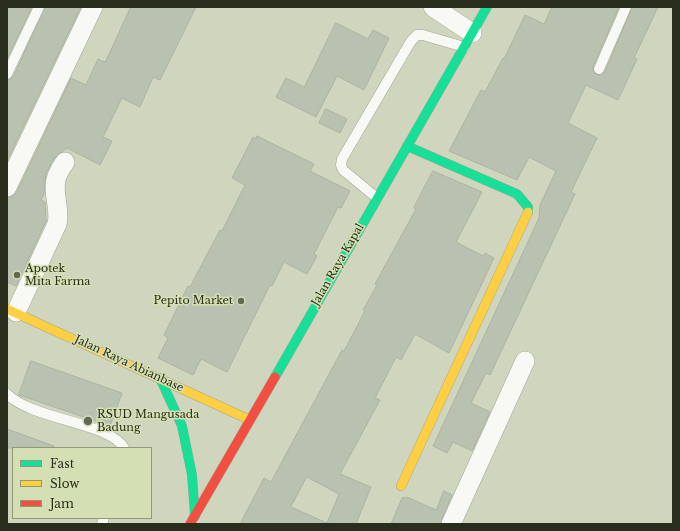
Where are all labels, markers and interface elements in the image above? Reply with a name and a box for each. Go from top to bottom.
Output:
street label: Jalan Raya Kapal [309,221,367,309]
place label: Apotek Mita Farma [25,262,90,288]
marker: Apotek Mita Farma [12,270,22,280]
place label: Pepito Market [154,294,233,308]
marker: Pepito Market [236,296,246,306]
street label: Jalan Raya Abianbase [72,333,186,395]
place label: RSUD Mangusada Badung [97,408,199,434]
marker: RSUD Mangusada Badung [82,415,94,427]
legend [12,447,152,519]
text: Fast [50,456,74,471]
text: Slow [50,476,79,491]
text: Jam [50,496,74,511]

